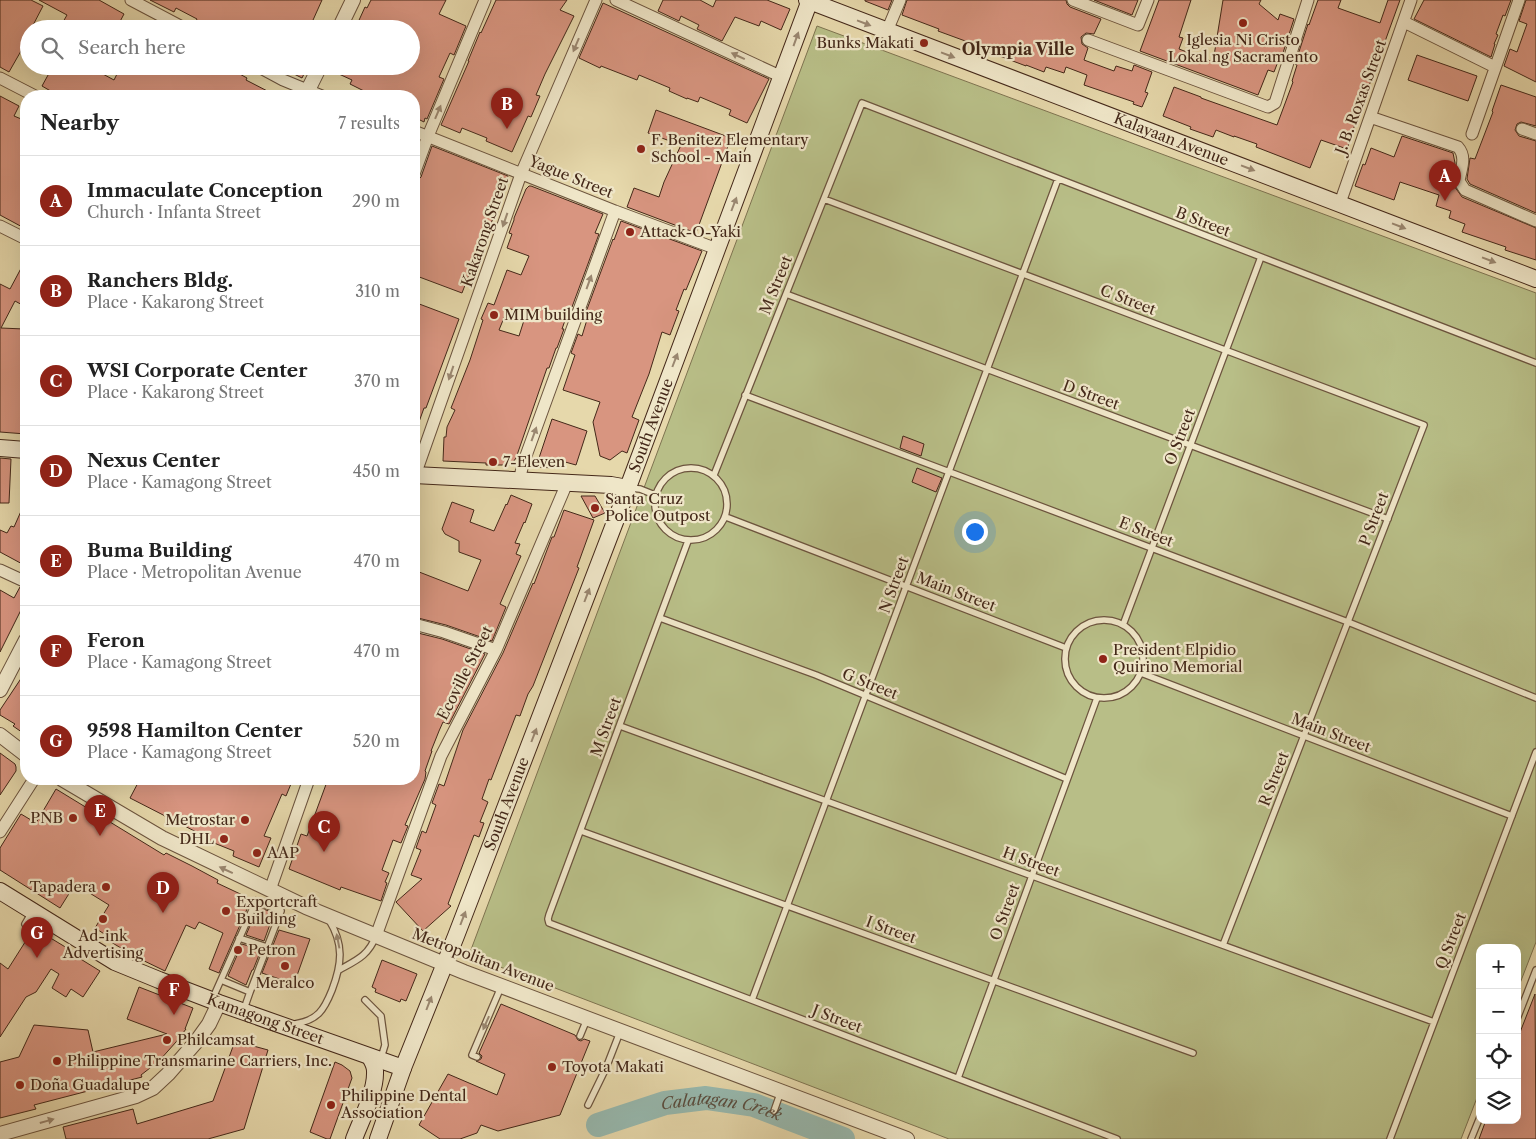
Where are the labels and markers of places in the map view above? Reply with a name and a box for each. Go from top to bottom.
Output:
marker: Iglesia Ni Cristo Lokal ng Sacramento [1237,17,1249,29]
place label: Iglesia Ni Cristo Lokal ng Sacramento [1168,30,1318,66]
place label: Bunks Makati [817,33,914,52]
marker: Bunks Makati [918,37,930,49]
pin: B [491,88,523,129]
place label: F. Benitez Elementary School - Main [651,130,809,166]
marker: F. Benitez Elementary School - Main [635,143,647,155]
pin: A [1429,160,1461,201]
place label: Attack-O-Yaki [639,222,741,241]
marker: Attack-O-Yaki [624,226,636,238]
place label: MIM building [504,305,602,324]
marker: MIM building [488,309,500,321]
place label: 7-Eleven [503,452,566,471]
marker: 7-Eleven [487,456,499,468]
place label: Santa Cruz Police Outpost [605,489,711,525]
marker: Santa Cruz Police Outpost [589,502,601,514]
place label: President Elpidio Quirino Memorial [1113,640,1243,676]
marker: President Elpidio Quirino Memorial [1097,653,1109,665]
pin: E [84,795,116,836]
place label: PNB [30,808,63,827]
place label: Metrostar [165,810,236,829]
pin: C [308,811,340,852]
marker: PNB [67,812,79,824]
marker: Metrostar [239,814,251,826]
place label: DHL [179,829,214,848]
marker: DHL [218,833,230,845]
place label: AAP [266,843,299,862]
marker: AAP [251,847,263,859]
pin: D [147,872,179,913]
place label: Tapadera [29,877,96,896]
marker: Tapadera [100,881,112,893]
place label: Exportcraft Building [236,892,318,928]
marker: Exportcraft Building [220,905,232,917]
marker: Ad-ink Advertising [97,913,109,925]
pin: G [21,917,53,958]
place label: Ad-ink Advertising [62,926,143,962]
place label: Petron [248,940,297,959]
marker: Petron [232,944,244,956]
marker: Meralco [279,960,291,972]
place label: Meralco [256,973,314,992]
pin: F [158,974,190,1015]
place label: Philcamsat [177,1030,256,1049]
marker: Philcamsat [161,1034,173,1046]
place label: Philippine Transmarine Carriers, Inc. [67,1051,332,1070]
marker: Philippine Transmarine Carriers, Inc. [51,1055,63,1067]
place label: Toyota Makati [562,1057,664,1076]
marker: Toyota Makati [546,1061,558,1073]
place label: Doña Guadalupe [30,1075,150,1094]
marker: Doña Guadalupe [14,1079,26,1091]
place label: Philippine Dental Association [340,1086,467,1122]
marker: Philippine Dental Association [325,1099,337,1111]

